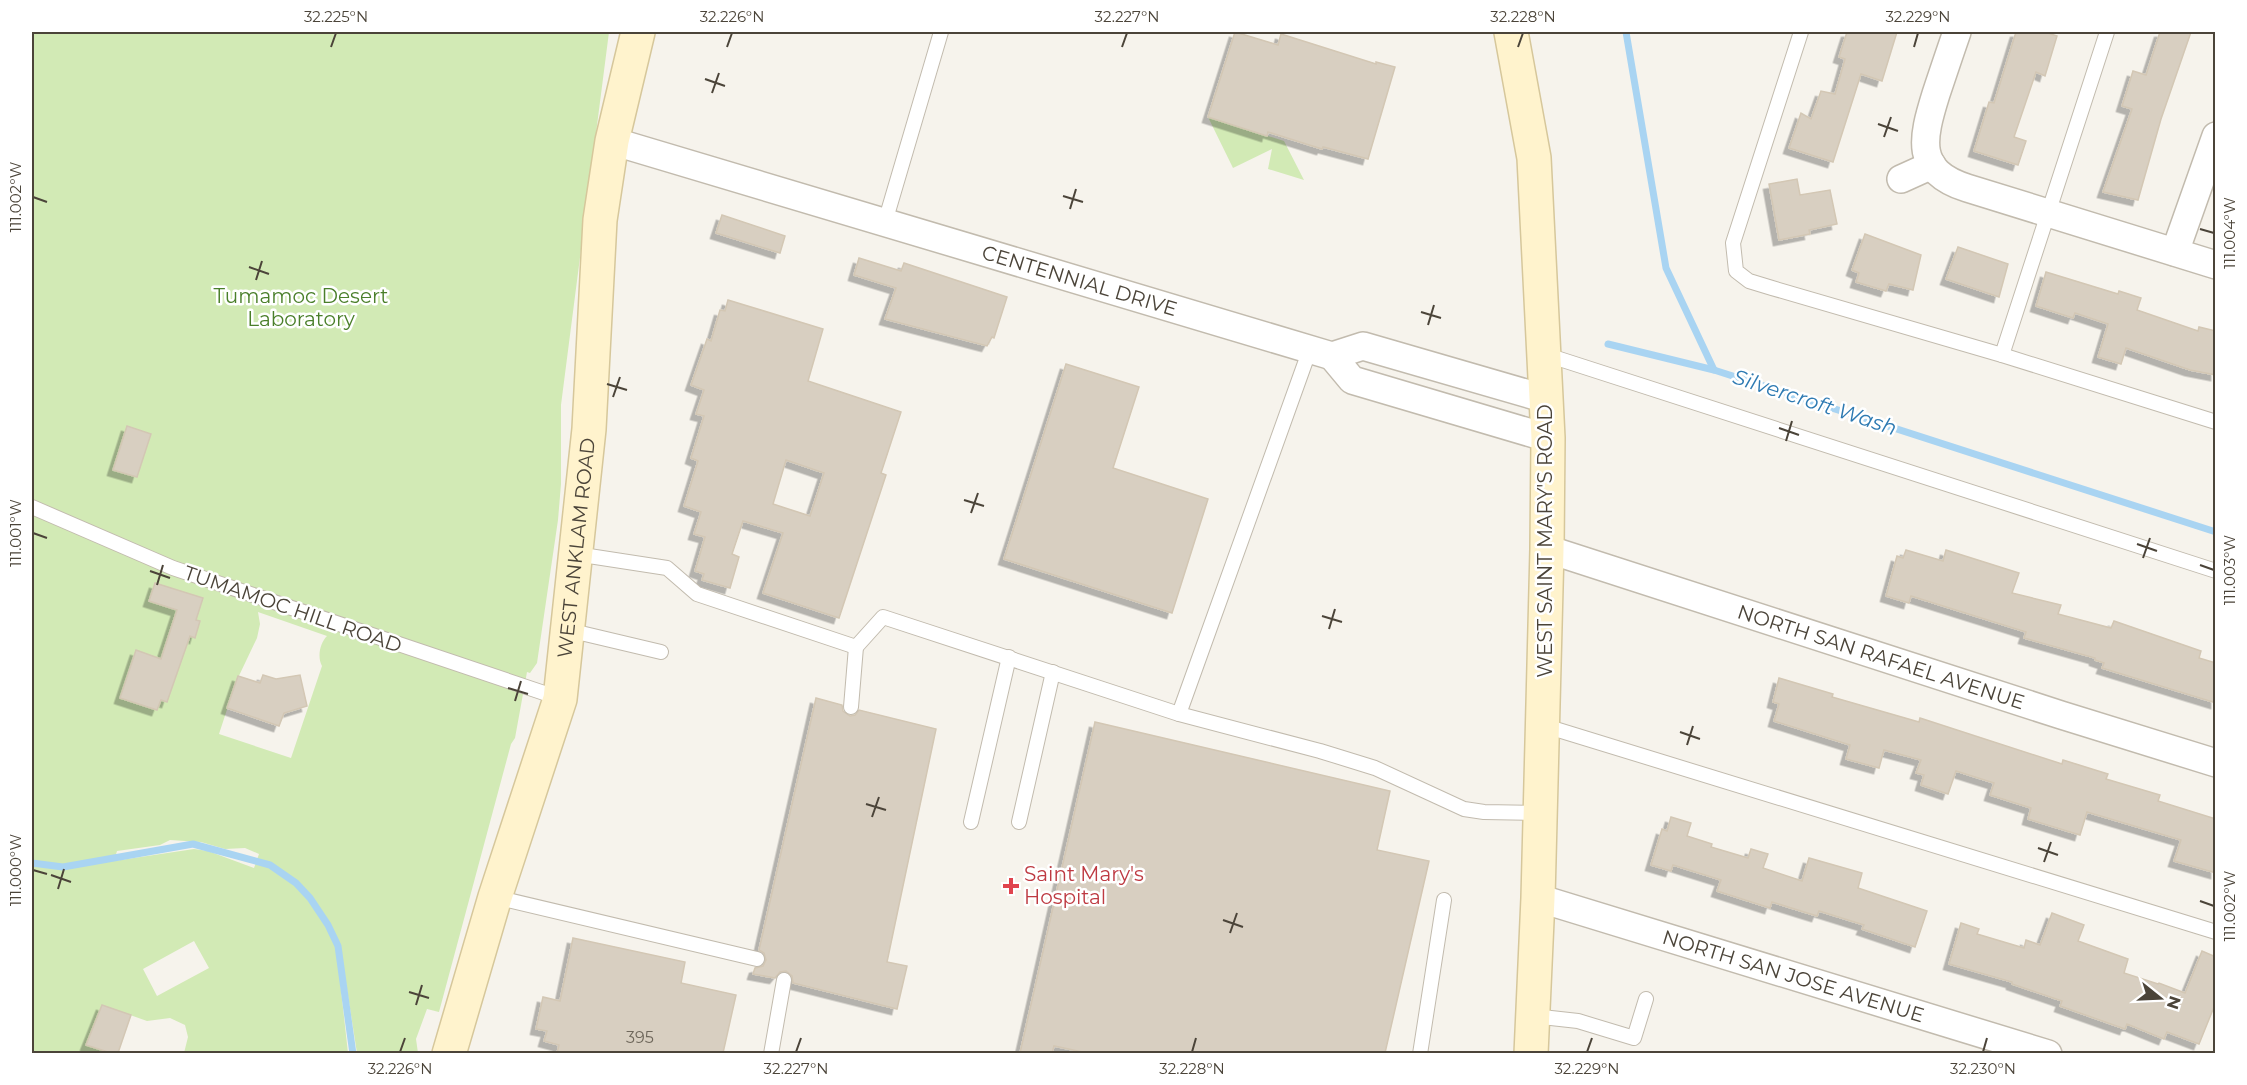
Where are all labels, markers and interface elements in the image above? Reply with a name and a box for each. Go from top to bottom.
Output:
text: 32.225°N [304,7,368,26]
text: 32.226°N [700,7,764,26]
text: 32.227°N [1095,7,1159,26]
text: 32.228°N [1490,7,1556,26]
text: 32.229°N [1885,7,1951,26]
text: 111.002°W [6,161,25,233]
text: 111.004°W [2220,197,2239,269]
street label: CENTENNIAL DRIVE [979,240,1180,321]
park label: Tumamoc Desert Laboratory [214,284,388,331]
water label: Silvercroft Wash [1730,364,1900,440]
street label: WEST SAINT MARY'S ROAD [1533,404,1557,678]
street label: WEST ANKLAM ROAD [552,437,600,659]
text: 111.001°W [6,499,25,567]
text: 111.003°W [2220,534,2239,605]
street label: TUMAMOC HILL ROAD [181,560,405,658]
street label: NORTH SAN RAFAEL AVENUE [1734,599,2028,714]
text: 111.000°W [6,833,25,906]
place label: Saint Mary's Hospital [1024,862,1144,909]
text: 111.002°W [2220,870,2239,942]
marker: Saint Mary's Hospital [1002,877,1020,895]
street label: NORTH SAN JOSE AVENUE [1660,925,1927,1027]
north arrow [2130,968,2190,1028]
text: N [2163,993,2185,1012]
house number: 395 [626,1028,654,1047]
text: 32.226°N [368,1059,432,1078]
text: 32.227°N [764,1059,828,1078]
text: 32.228°N [1159,1059,1225,1078]
text: 32.229°N [1554,1059,1620,1078]
text: 32.230°N [1950,1059,2016,1078]

